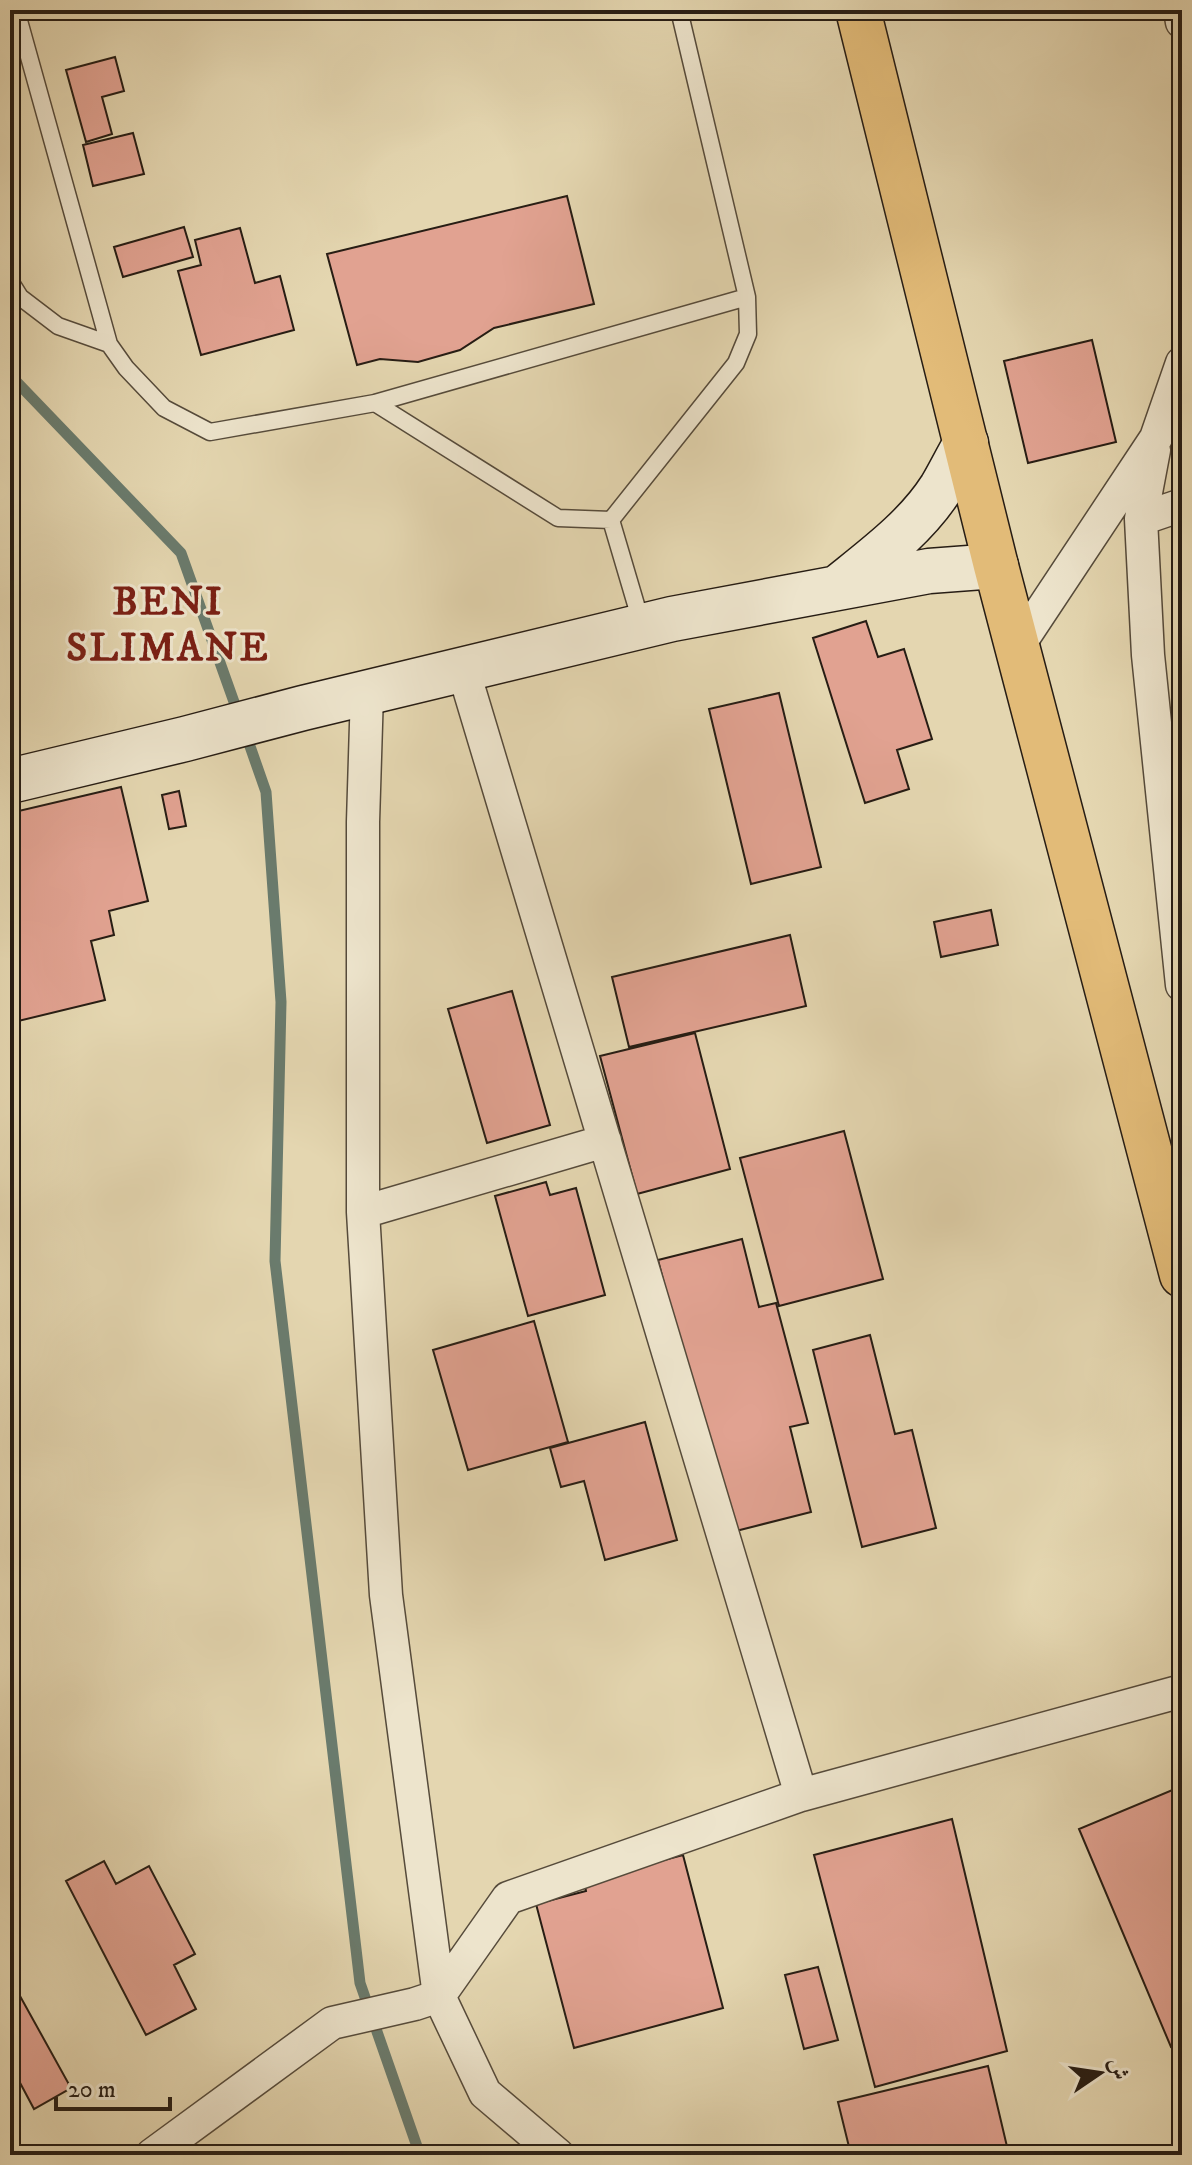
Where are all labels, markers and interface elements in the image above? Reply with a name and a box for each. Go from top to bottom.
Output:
district label: BENI SLIMANE [66,578,270,674]
north arrow [1060,2033,1140,2113]
text: ش [1102,2055,1134,2083]
scale bar [56,2061,170,2111]
text: 20 m [68,2075,116,2105]

